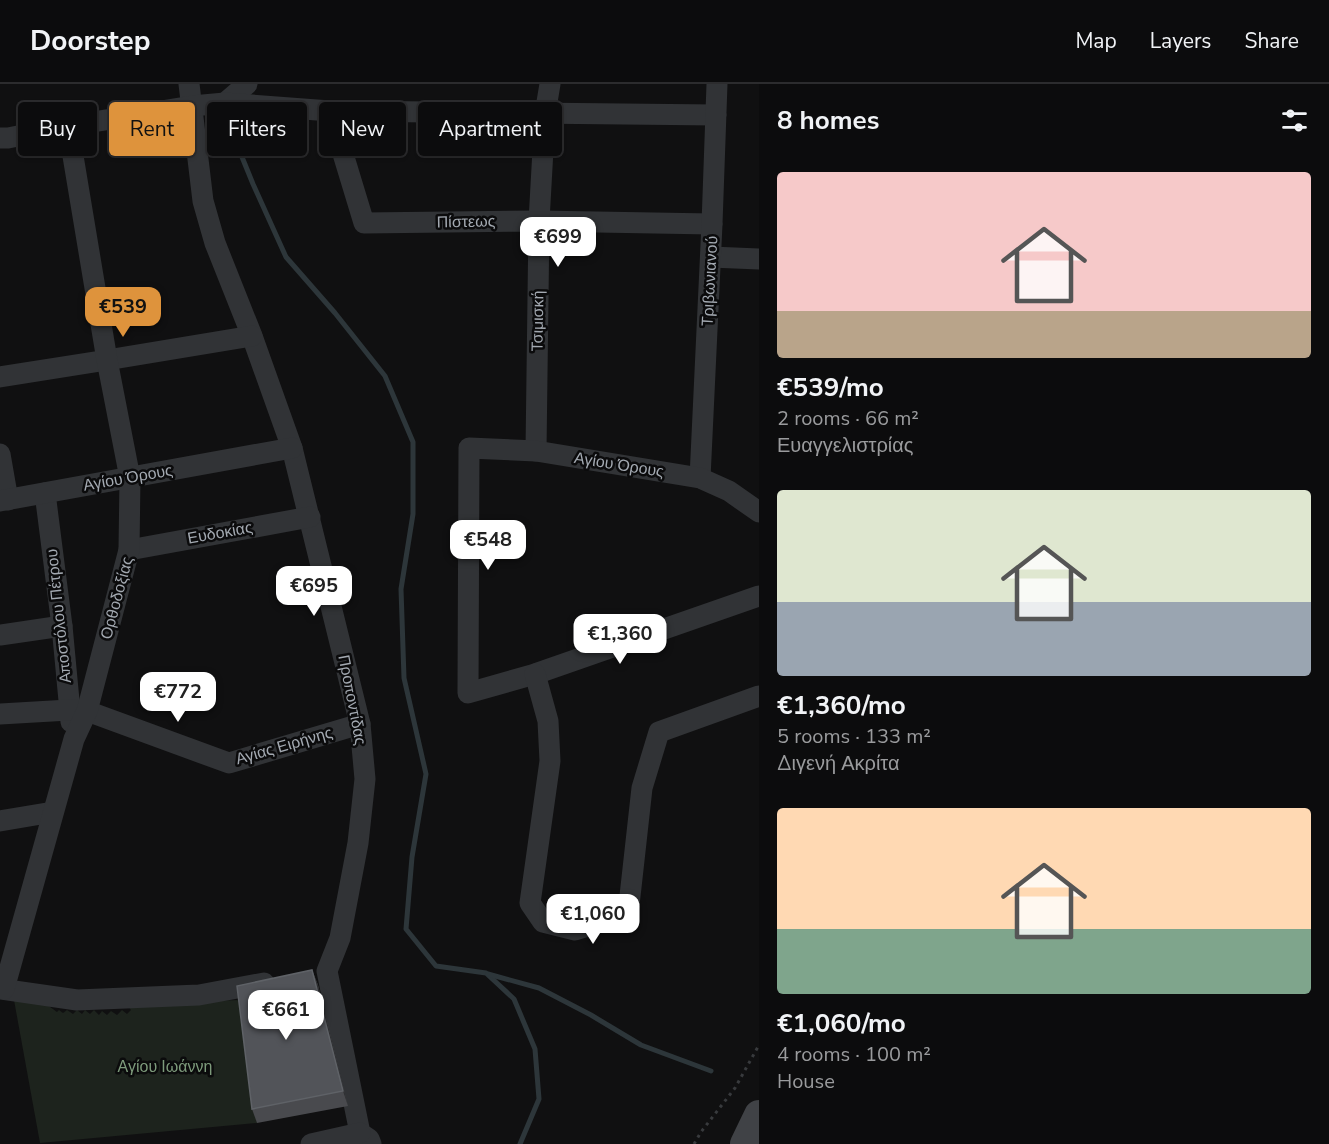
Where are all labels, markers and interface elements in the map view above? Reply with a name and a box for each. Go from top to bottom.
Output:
text: Doorstep [30,22,151,60]
text: Map [1075,27,1117,55]
text: Layers [1150,27,1211,55]
text: Share [1244,27,1299,55]
chip: Buy [18,102,97,156]
chip: Rent [109,102,195,156]
chip: Filters [207,102,307,156]
chip: New [319,102,406,156]
chip: Apartment [418,102,562,156]
text: 8 homes [777,103,879,138]
icon: filters [1278,104,1311,137]
street label: Πίστεως [436,210,496,234]
icon: home [990,211,1098,319]
pin: €699 [522,217,594,268]
text: €699 [534,223,582,250]
street label: Τριβωνιανού [697,235,723,327]
pin: €539 [87,287,159,338]
street label: Τσιμισκή [526,290,550,352]
text: €539 [99,293,147,320]
text: €539/mo [777,370,884,405]
text: 2 rooms · 66 m² [777,405,919,432]
text: Ευαγγελιστρίας [777,432,913,459]
street label: Αγίου Όρους [573,447,666,483]
street label: Αγίου Όρους [81,459,175,497]
street label: Ευδοκίας [186,516,255,550]
pin: €548 [452,520,524,571]
text: €548 [464,526,512,553]
icon: home [990,529,1098,637]
street label: Αποστόλου Πέτρου [41,548,77,684]
street label: Ορθοδοξίας [95,554,139,642]
pin: €695 [278,566,350,617]
text: €695 [290,572,338,599]
pin: €1,360 [571,614,669,665]
text: €1,360 [588,620,652,647]
street label: Προποντίδας [332,653,372,747]
pin: €772 [142,672,214,723]
text: €772 [154,678,202,705]
text: €1,360/mo [777,688,906,723]
street label: Αγίας Ειρήνης [233,722,335,770]
text: 5 rooms · 133 m² [777,723,931,750]
text: Διγενή Ακρίτα [777,750,900,777]
icon: home [990,847,1098,955]
pin: €1,060 [544,894,642,945]
text: €1,060 [561,900,625,927]
pin: €661 [250,990,322,1041]
text: €661 [262,996,310,1023]
text: €1,060/mo [777,1006,906,1041]
text: 4 rooms · 100 m² [777,1041,931,1068]
park label: Αγίου Ιωάννη [118,1056,212,1078]
text: House [777,1068,835,1095]

